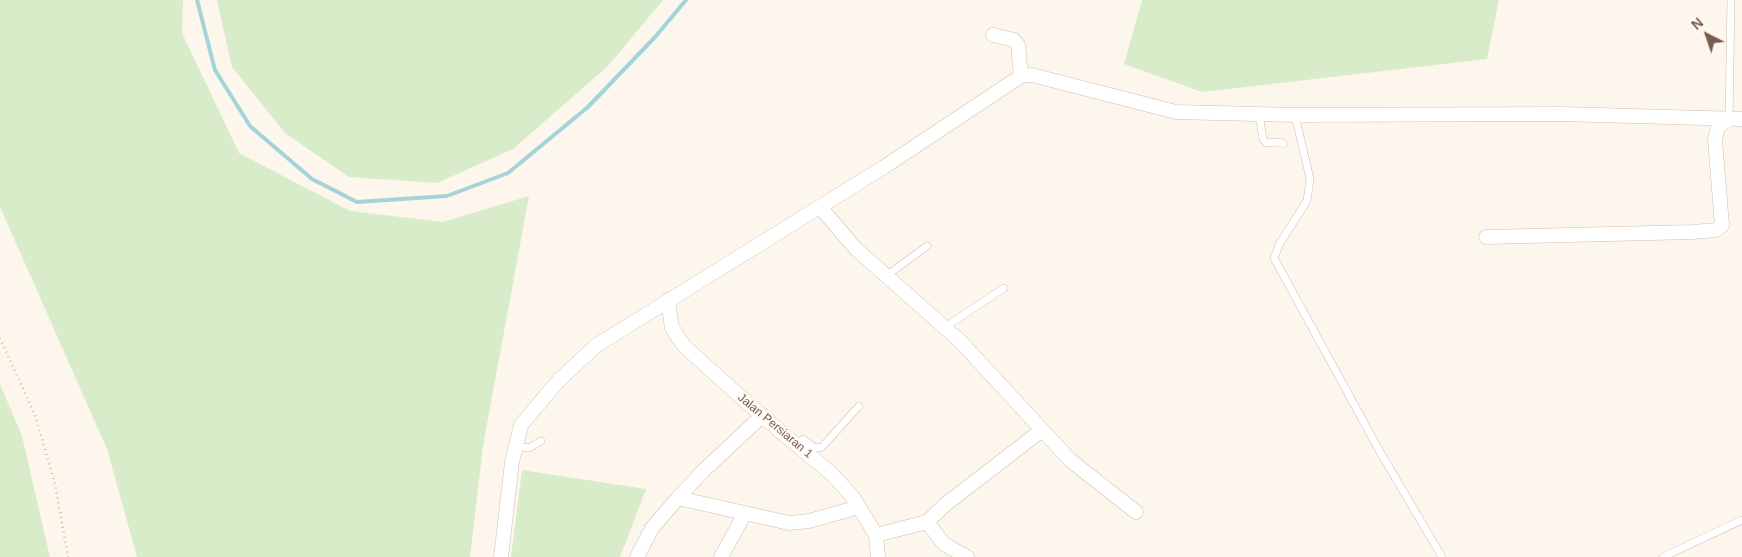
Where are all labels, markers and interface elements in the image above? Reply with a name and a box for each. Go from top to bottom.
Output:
north arrow [1682,10,1732,60]
text: N [1688,14,1706,33]
street label: Jalan Persiaran 1 [735,390,815,462]

